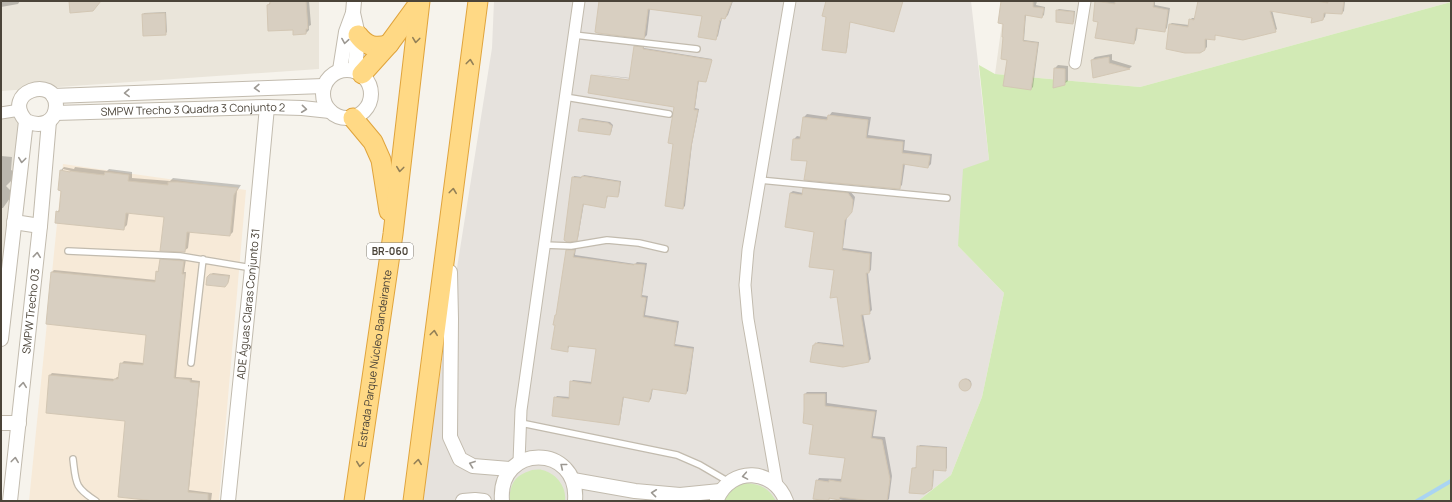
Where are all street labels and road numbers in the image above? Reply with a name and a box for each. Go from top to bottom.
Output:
street label: SMPW Trecho 3 Quadra 3 Conjunto 2 [100,99,285,119]
street label: ADE Águas Claras Conjunto 31 [233,228,263,380]
road number: BR-060 [367,243,413,259]
street label: SMPW Trecho 03 [18,268,42,354]
street label: Estrada Parque Núcleo Bandeirante [354,268,395,448]

